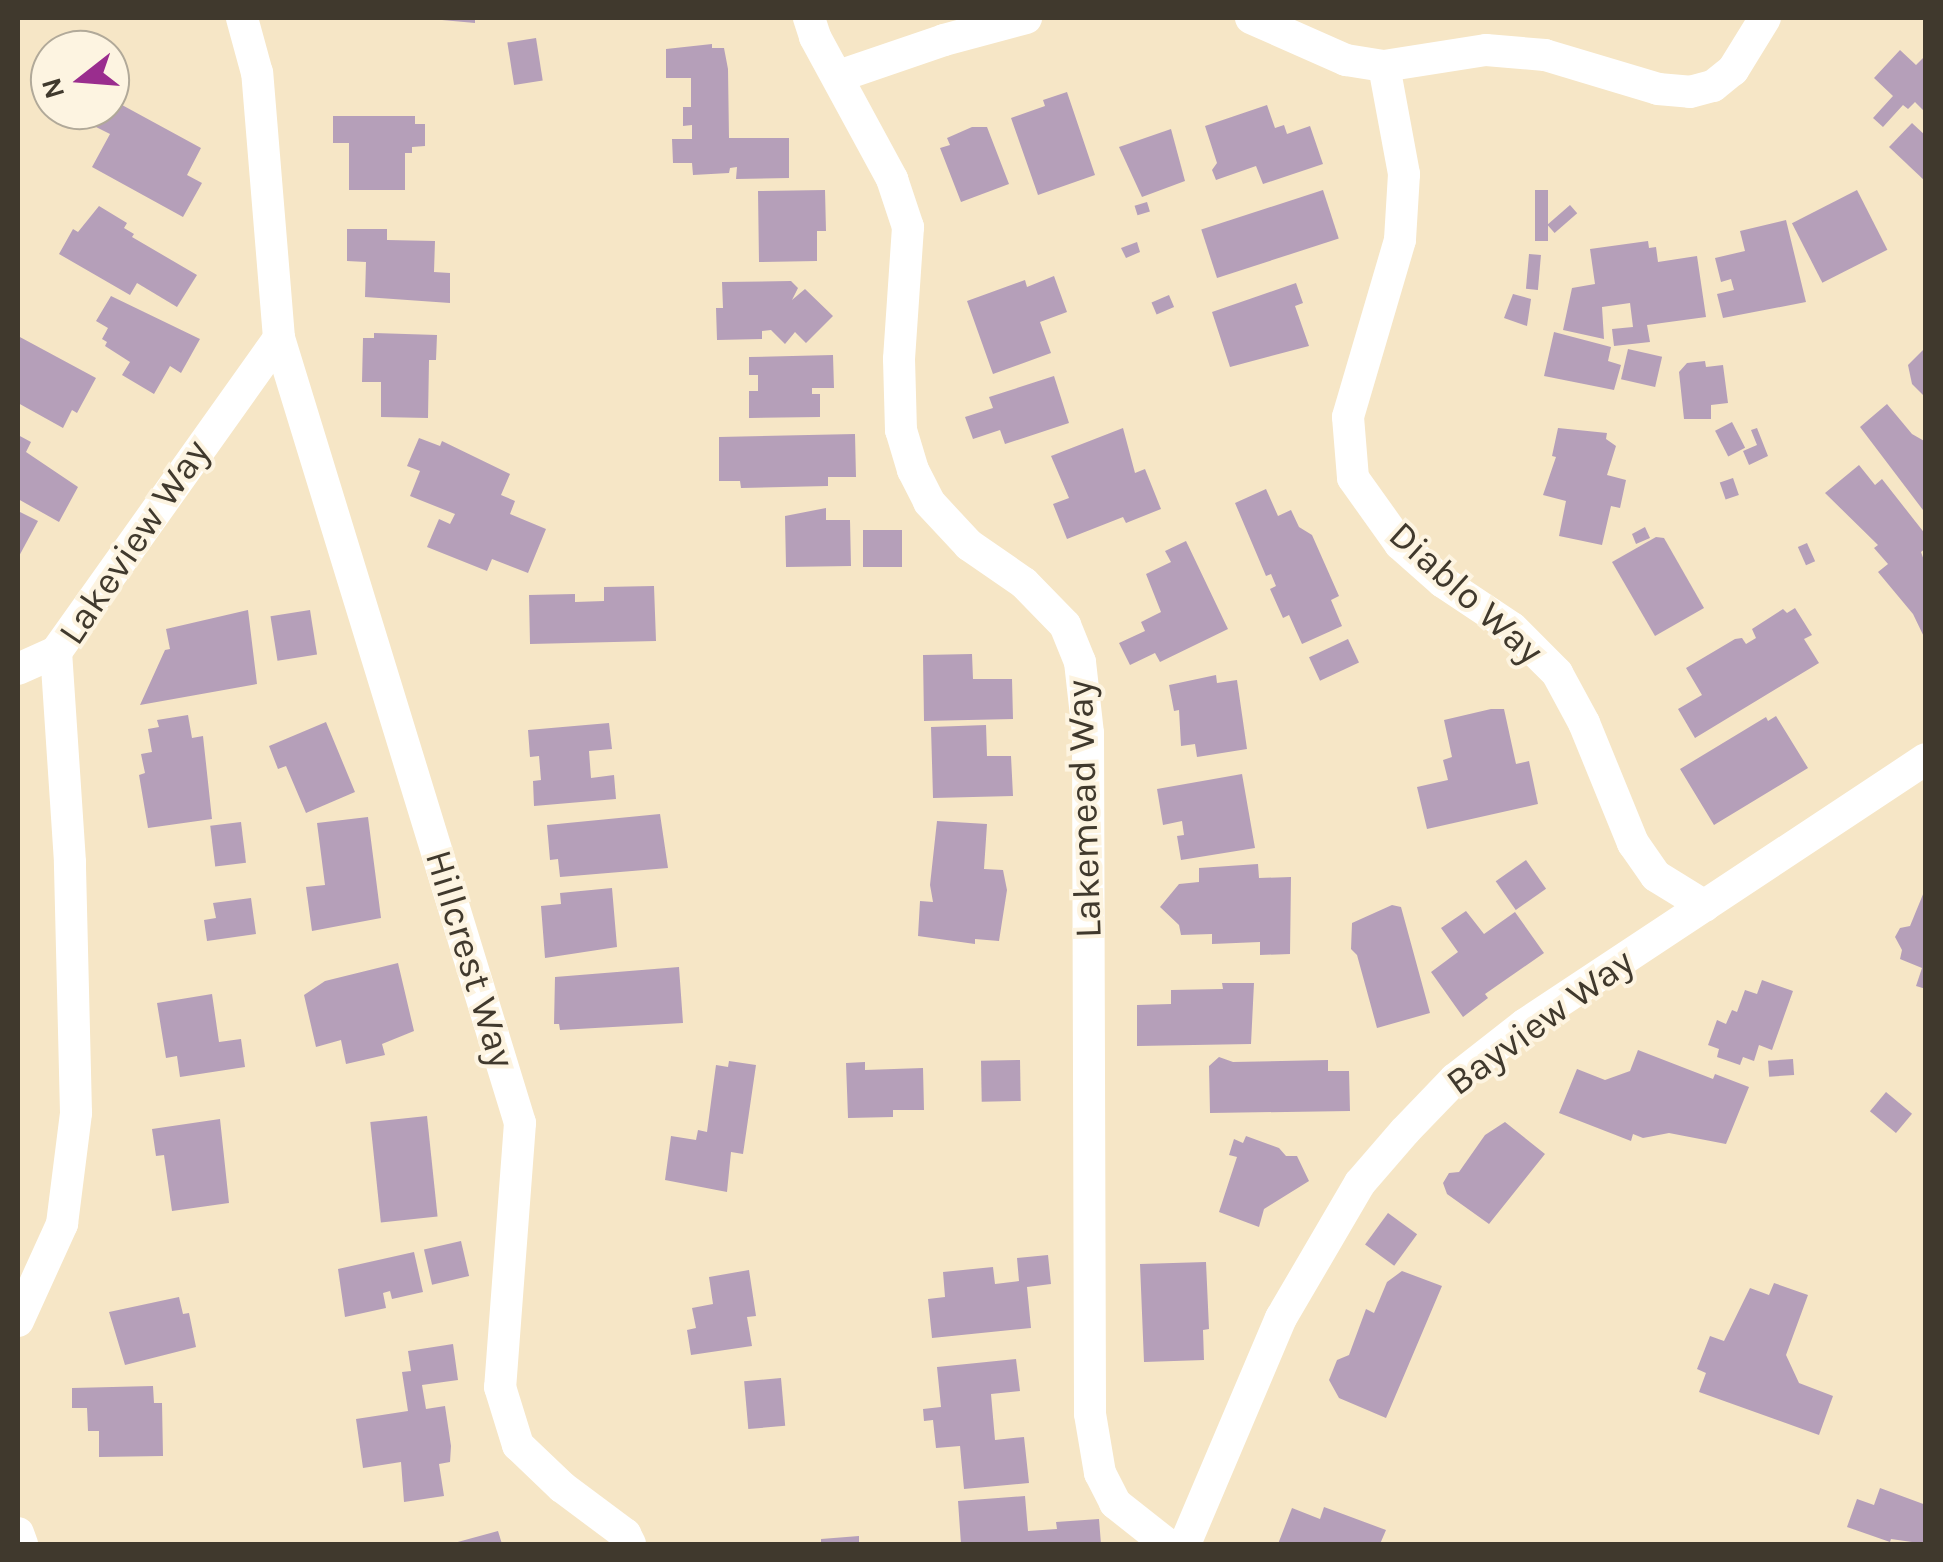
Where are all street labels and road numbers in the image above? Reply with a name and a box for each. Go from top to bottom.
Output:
street label: Lakeview Way [49,431,219,653]
street label: Diablo Way [1380,512,1552,674]
street label: Lakemead Way [1057,679,1111,939]
street label: Hillcrest Way [415,845,525,1073]
street label: Bayview Way [1438,939,1642,1105]

